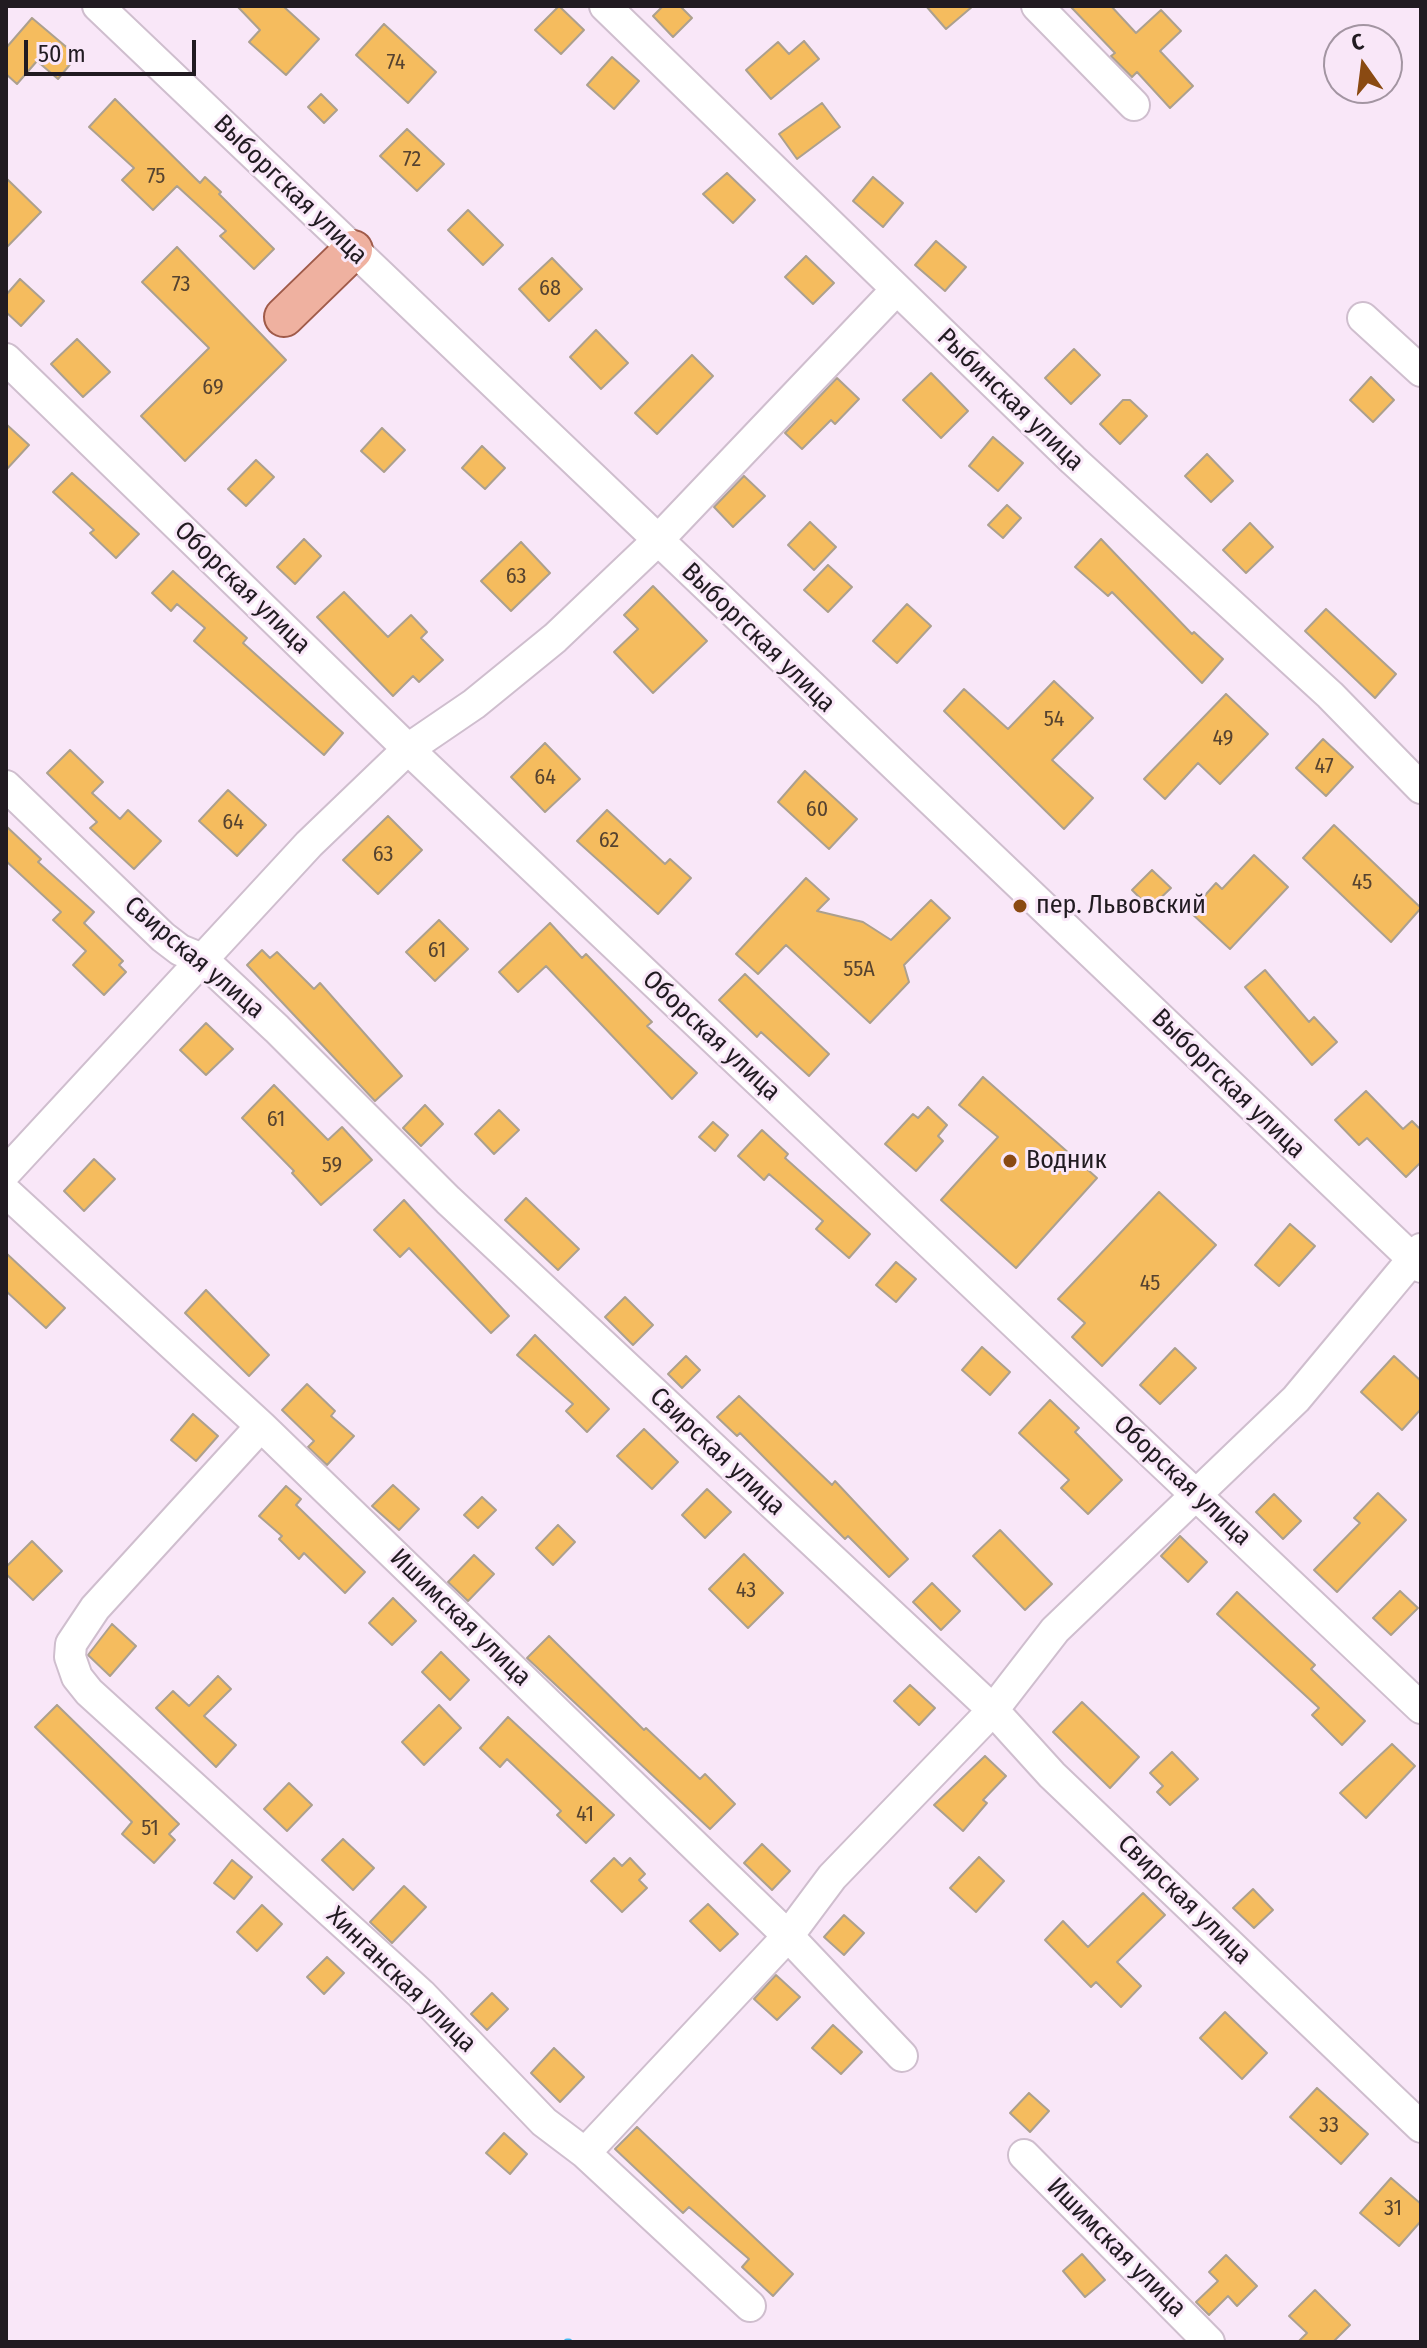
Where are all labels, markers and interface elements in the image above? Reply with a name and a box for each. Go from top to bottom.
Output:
scale bar [28,24,200,74]
north arrow [1323,24,1403,104]
text: С [1349,28,1366,57]
text: 50 m [38,40,86,68]
house number: 74 [387,50,405,76]
street label: Выборгская улица [207,109,373,271]
house number: 72 [403,147,421,173]
house number: 75 [147,164,165,190]
house number: 73 [172,272,190,298]
house number: 68 [539,276,561,302]
street label: Рыбинская улица [930,322,1090,478]
house number: 69 [202,375,224,401]
street label: Оборская улица [167,515,317,661]
street label: Выборгская улица [675,557,841,719]
house number: 63 [506,564,526,590]
house number: 54 [1044,707,1064,733]
house number: 49 [1213,726,1233,752]
house number: 47 [1314,754,1334,780]
house number: 64 [534,765,556,791]
house number: 60 [806,797,828,823]
house number: 64 [222,810,244,836]
house number: 62 [599,828,619,854]
house number: 63 [373,842,393,868]
house number: 45 [1352,870,1372,896]
street label: Свирская улица [118,890,270,1026]
place label: пер. Львовский [1036,890,1206,922]
marker: пер. Львовский [1011,897,1029,915]
house number: 61 [428,938,446,964]
house number: 55А [843,957,875,983]
street label: Оборская улица [636,964,786,1108]
street label: Выборгская улица [1145,1003,1311,1165]
house number: 61 [267,1107,285,1133]
place label: Водник [1026,1145,1107,1177]
marker: Водник [1001,1152,1019,1170]
house number: 59 [322,1153,342,1179]
house number: 45 [1140,1271,1160,1297]
street label: Свирская улица [643,1381,791,1523]
street label: Оборская улица [1107,1409,1257,1553]
street label: Ишимская улица [383,1543,537,1693]
house number: 43 [736,1578,756,1604]
house number: 41 [576,1802,594,1828]
house number: 51 [141,1816,159,1842]
street label: Свирская улица [1111,1829,1257,1971]
street label: Хинганская улица [320,1901,482,2059]
house number: 33 [1319,2113,1339,2139]
street label: Ишимская улица [1040,2172,1192,2324]
house number: 31 [1384,2196,1402,2222]

